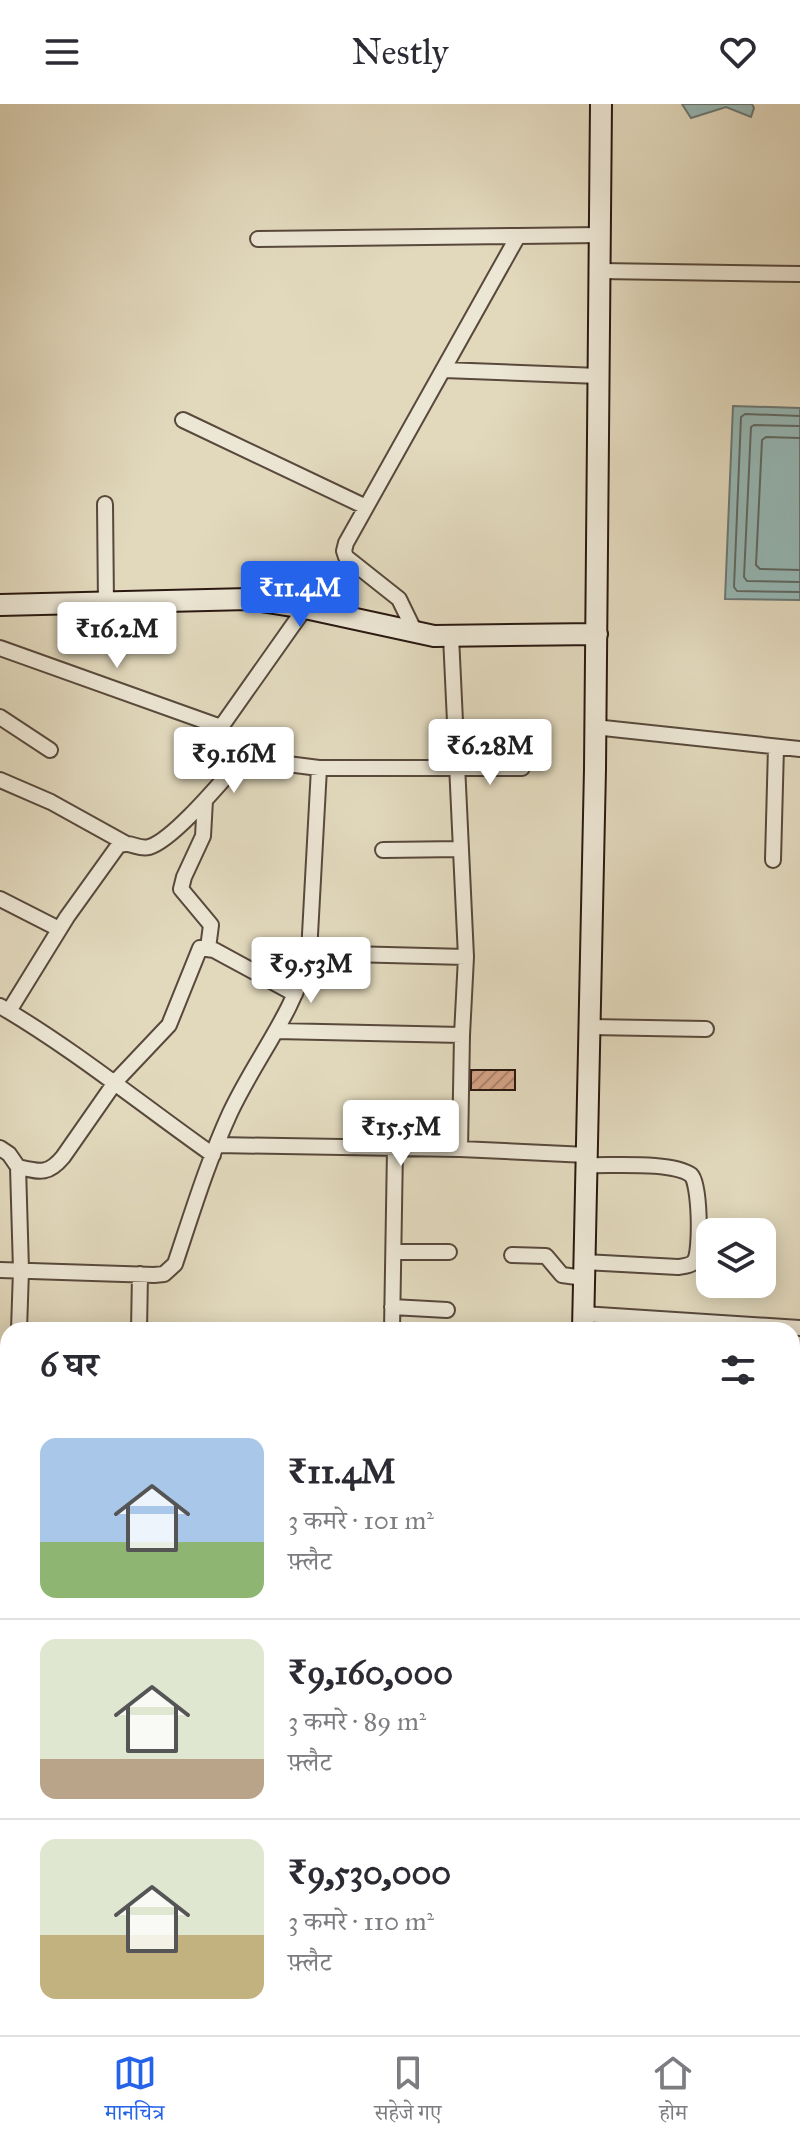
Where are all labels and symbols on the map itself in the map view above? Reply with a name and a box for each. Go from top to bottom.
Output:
pin: ₹11.4M [235,561,365,629]
pin: ₹16.2M [52,602,182,670]
pin: ₹6.28M [425,719,555,787]
pin: ₹9.16M [169,727,299,795]
pin: ₹9.53M [246,937,376,1005]
pin: ₹15.5M [336,1100,466,1168]

